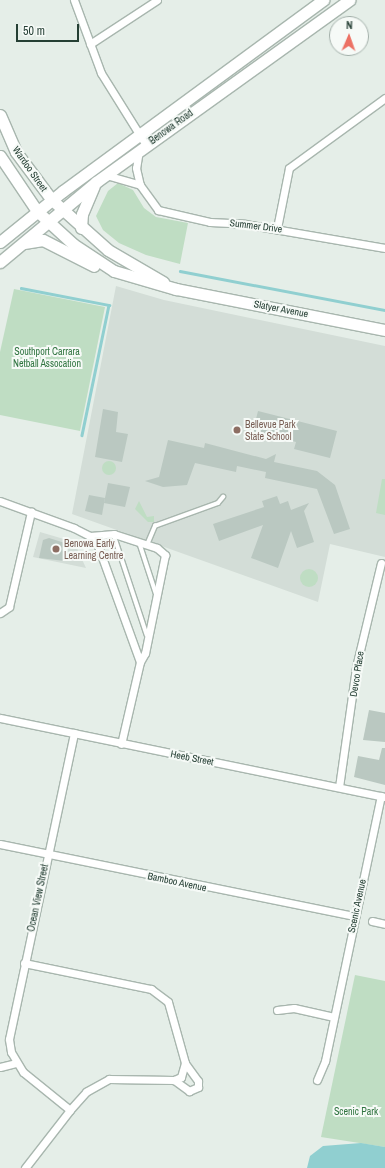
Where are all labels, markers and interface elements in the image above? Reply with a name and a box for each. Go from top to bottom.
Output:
scale bar [18,16,81,42]
north arrow [329,16,369,56]
text: N [346,18,353,32]
text: 50 m [23,23,45,39]
street label: Benowa Road [147,107,195,147]
street label: Wardoo Street [10,144,50,194]
street label: Summer Drive [229,217,283,235]
street label: Slatyer Avenue [253,298,309,320]
park label: Southport Carrara Netball Assocation [13,345,81,368]
place label: Bellevue Park State School [245,418,296,442]
marker: Bellevue Park State School [232,425,242,435]
place label: Benowa Early Learning Centre [64,537,123,560]
marker: Benowa Early Learning Centre [51,544,61,554]
street label: Devco Place [347,650,367,698]
street label: Heeb Street [169,748,215,768]
street label: Ocean View Street [25,863,51,933]
street label: Bamboo Avenue [146,870,208,894]
street label: Scenic Avenue [345,878,369,934]
park label: Scenic Park [334,1106,378,1118]

